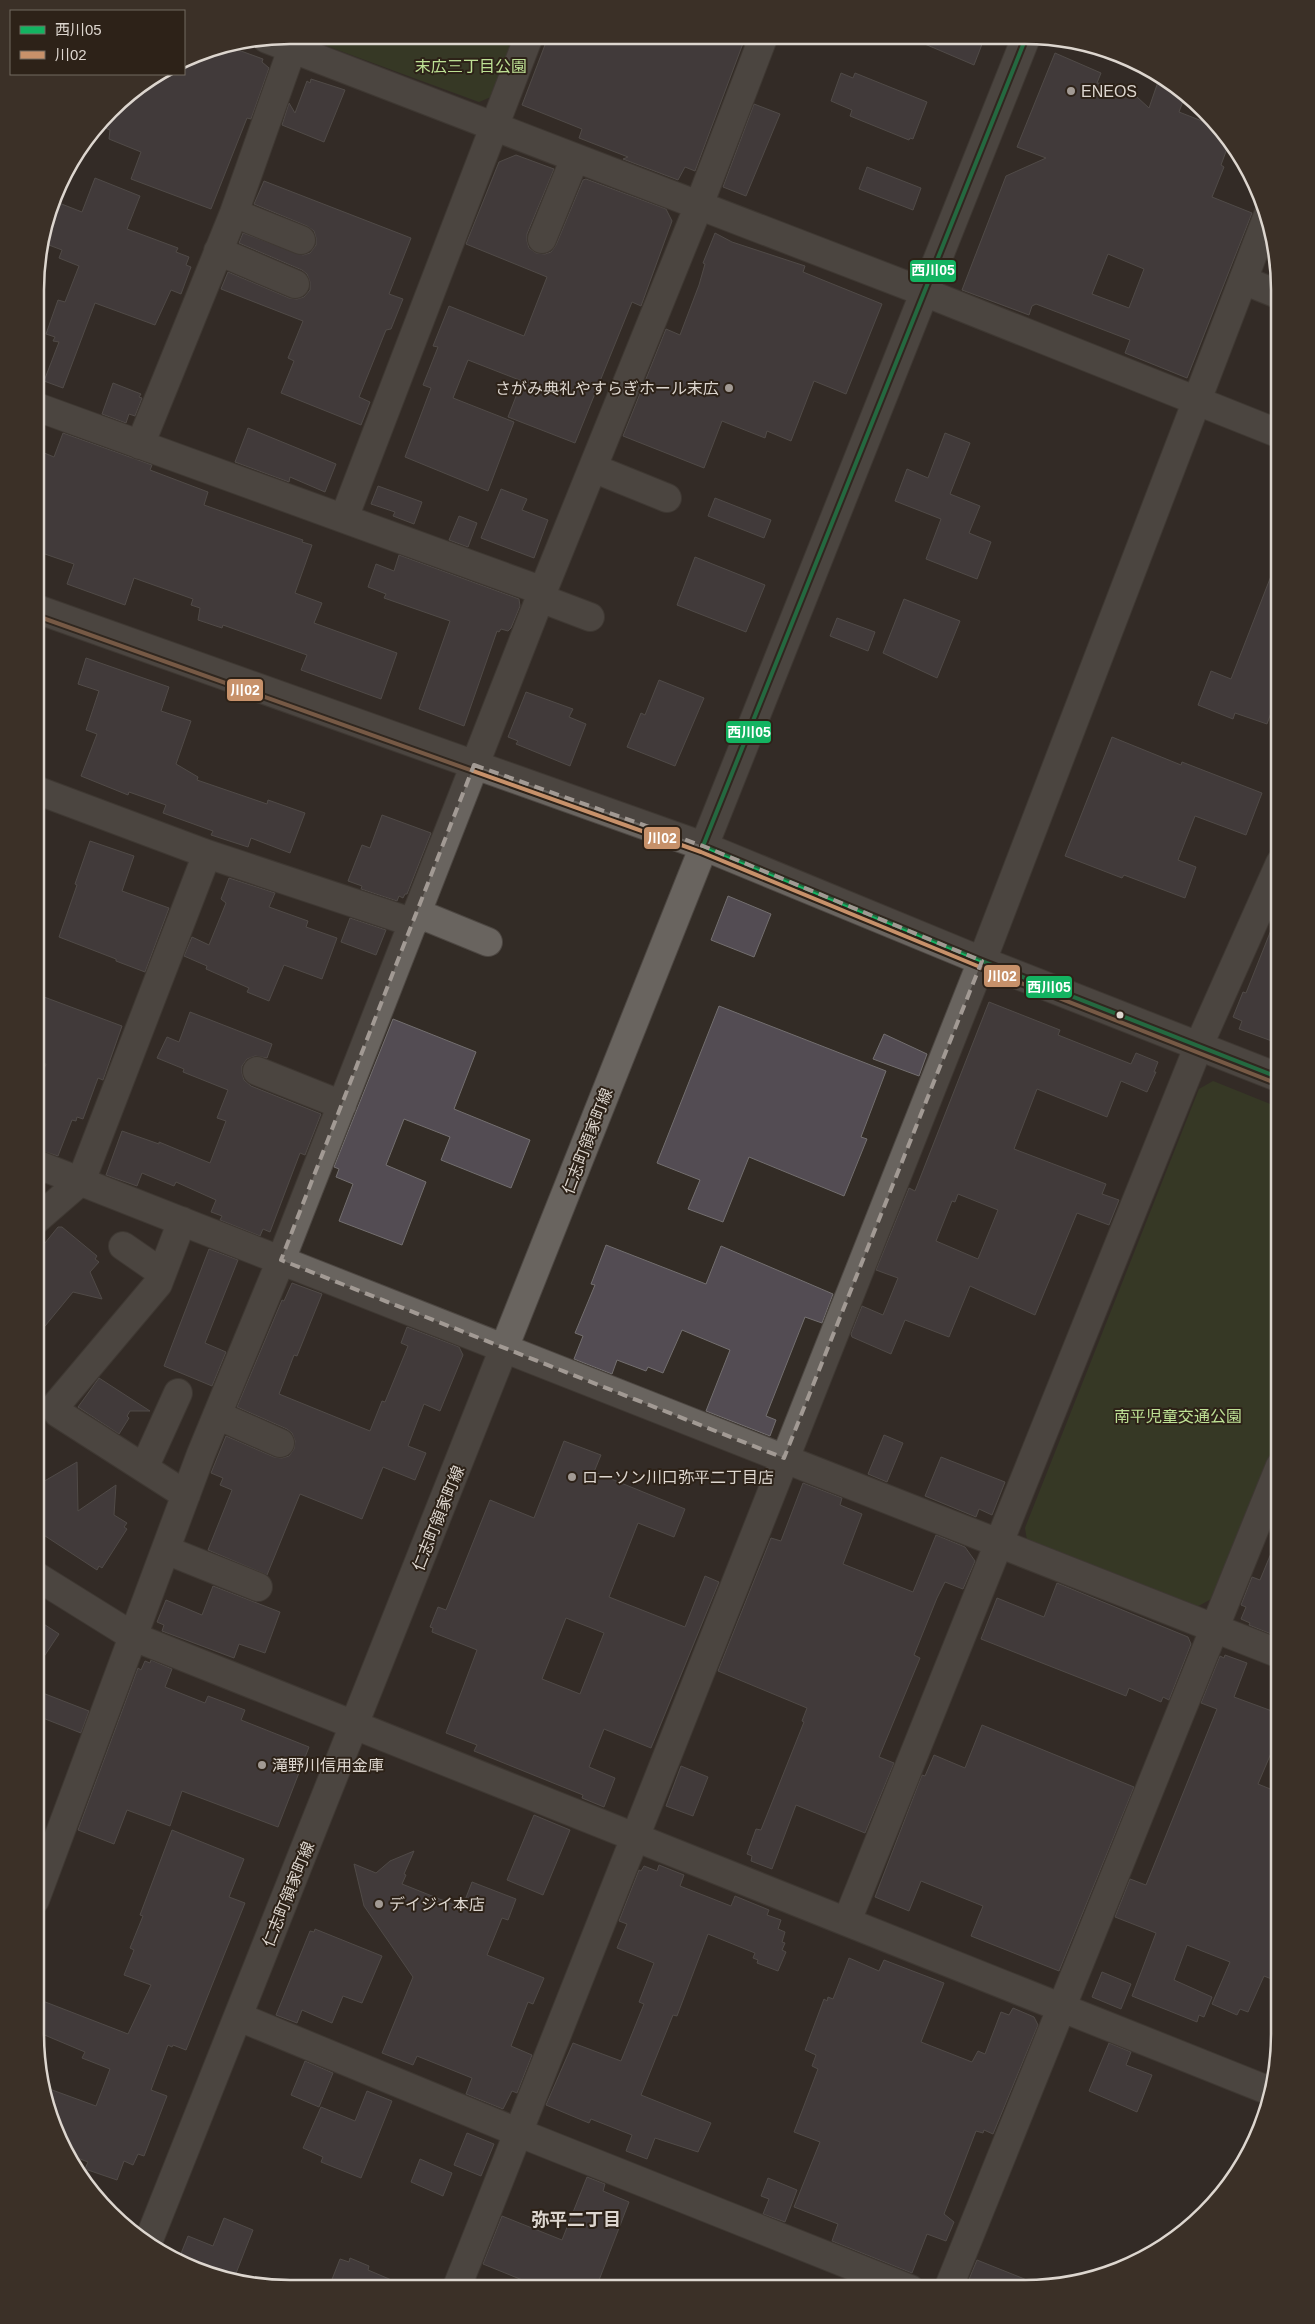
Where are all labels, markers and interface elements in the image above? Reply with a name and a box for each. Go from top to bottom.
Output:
legend [10,10,185,75]
text: 西川05 [55,21,102,38]
text: 川02 [55,46,87,63]
park label: 末広三丁目公園 [415,58,527,75]
place label: ENEOS [1081,83,1137,100]
marker: ENEOS [1065,85,1077,97]
line badge: 西川05 [909,259,957,283]
text: 西川05 [911,262,955,278]
place label: さがみ典礼やすらぎホール末広 [495,380,719,397]
marker: さがみ典礼やすらぎホール末広 [723,382,735,394]
line badge: 川02 [226,678,264,702]
text: 川02 [230,682,260,698]
line badge: 西川05 [725,720,772,744]
text: 西川05 [727,724,771,740]
line badge: 川02 [643,826,681,850]
text: 川02 [647,830,677,846]
line badge: 川02 [983,964,1021,988]
text: 川02 [987,968,1017,984]
line badge: 西川05 [1025,975,1073,999]
text: 西川05 [1027,979,1071,995]
unlabelled marker [1115,1010,1125,1020]
street label: 仁志町領家町線 [559,1086,615,1197]
park label: 南平児童交通公園 [1114,1408,1242,1425]
street label: 仁志町領家町線 [410,1463,467,1573]
place label: ローソン川口弥平二丁目店 [582,1469,774,1486]
marker: ローソン川口弥平二丁目店 [566,1471,578,1483]
place label: 滝野川信用金庫 [272,1757,384,1774]
marker: 滝野川信用金庫 [256,1759,268,1771]
street label: 仁志町領家町線 [260,1839,317,1949]
place label: デイジイ本店 [389,1896,485,1913]
marker: デイジイ本店 [373,1898,385,1910]
district label: 弥平二丁目 [531,2210,621,2230]

